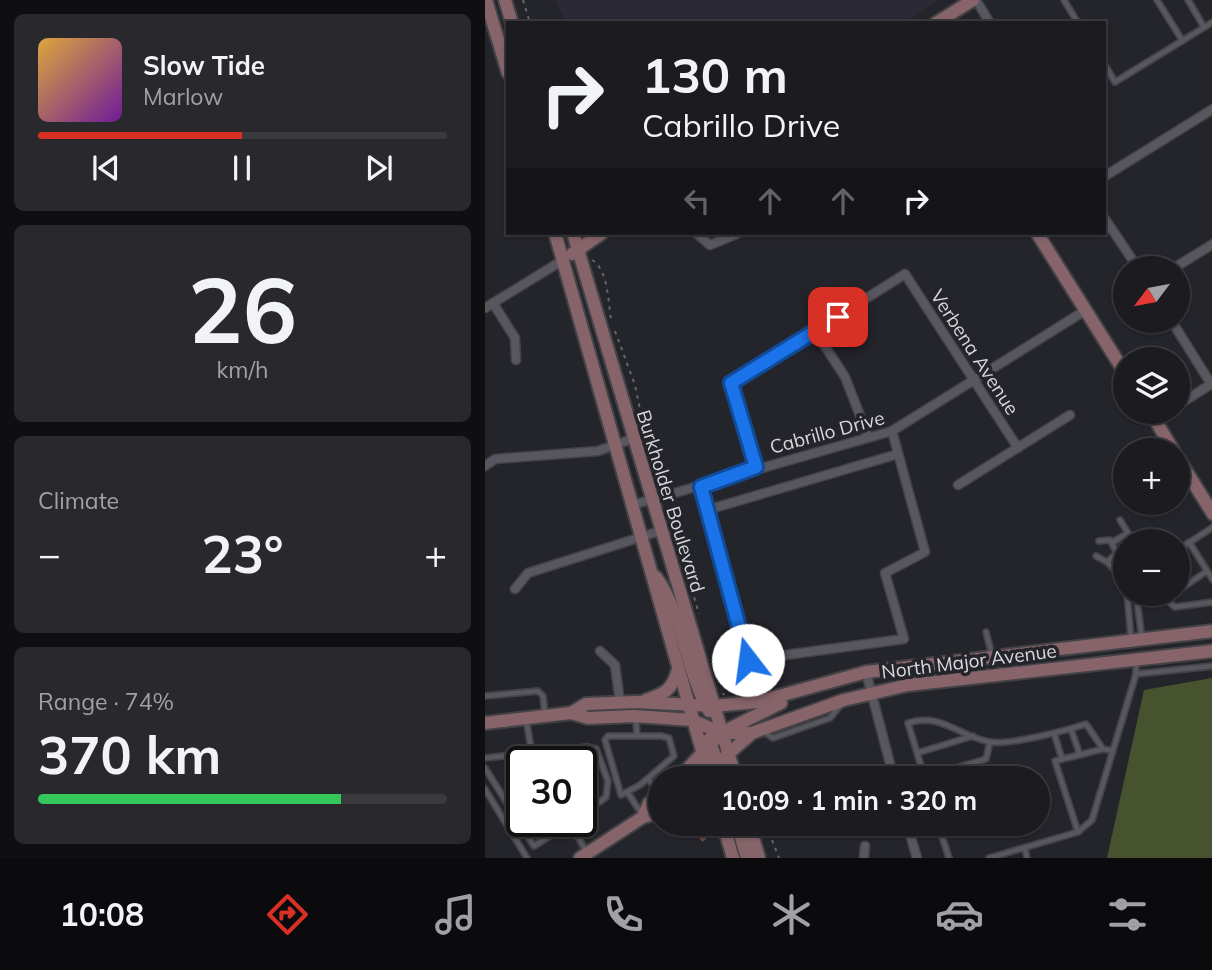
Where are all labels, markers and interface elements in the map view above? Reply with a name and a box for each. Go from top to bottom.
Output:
text: 130 m [642,44,788,105]
text: Slow Tide [143,49,265,82]
icon: right [527,49,618,140]
text: Marlow [143,82,223,111]
text: Cabrillo Drive [642,105,840,145]
icon: previous [87,149,125,187]
icon: pause [223,149,261,187]
icon: next [360,149,398,187]
icon: left [678,182,716,220]
icon: ahead [751,182,789,220]
icon: ahead [824,182,862,220]
icon: right [897,182,935,220]
text: 26 [188,252,297,366]
north arrow [1113,256,1190,332]
map controls [1113,256,1190,606]
street label: Verbena Avenue [926,285,1024,419]
pin [808,287,868,347]
icon: arrive [819,298,857,336]
button: layers [1113,347,1190,424]
text: km/h [216,355,269,384]
street label: Cabrillo Drive [767,405,887,459]
street label: Burkholder Boulevard [632,407,710,595]
button: + [1113,438,1190,515]
text: Climate [38,486,119,515]
text: 23° [201,521,284,586]
button: − [1113,529,1190,606]
text: − [38,530,61,578]
text: + [424,530,447,578]
position arrow [711,623,785,697]
street label: North Major Avenue [880,638,1058,684]
text: Range · 74% [38,687,174,716]
text: 370 km [38,722,221,787]
speed limit sign: 30 [506,746,597,837]
text: 10:09 · 1 min · 320 m [721,784,977,817]
icon: directions [263,890,312,939]
icon: music [431,890,480,939]
icon: phone [599,890,648,939]
icon: climate [767,890,816,939]
icon: car [935,890,984,939]
icon: filters [1103,890,1152,939]
text: 10:08 [60,894,144,934]

